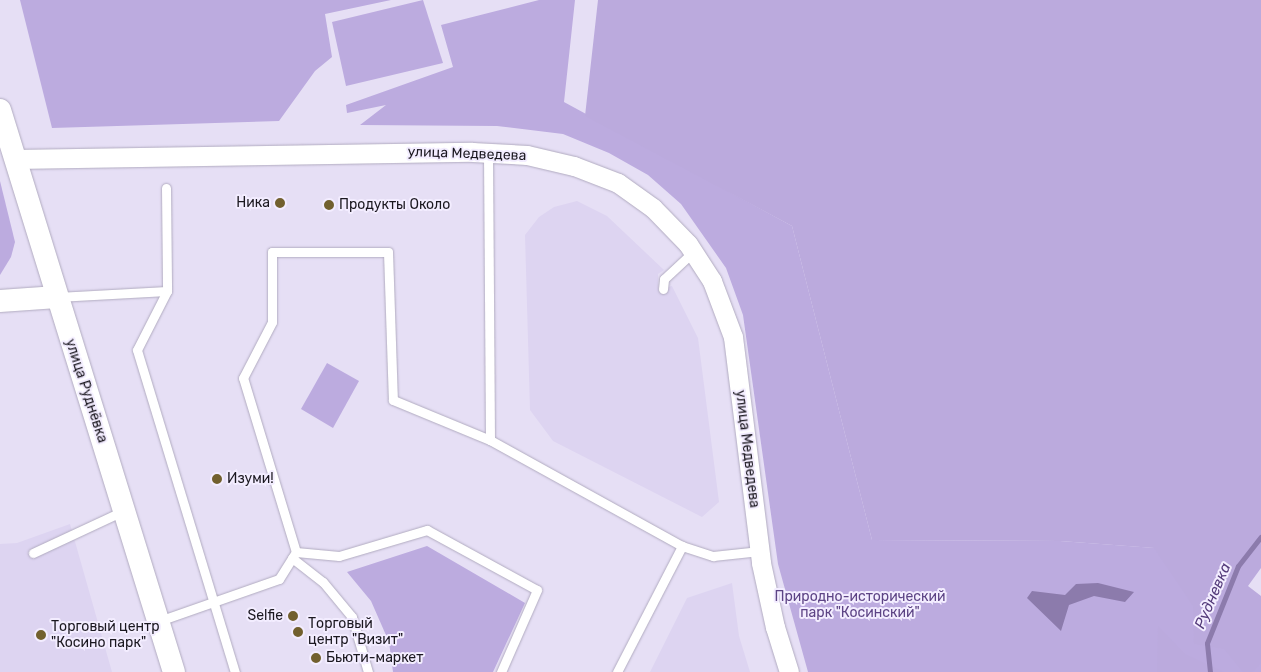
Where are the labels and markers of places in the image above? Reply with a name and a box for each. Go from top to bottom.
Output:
place label: Ника [236,195,270,211]
marker: Ника [274,197,286,209]
place label: Продукты Около [339,197,450,213]
marker: Продукты Около [323,199,335,211]
place label: Изуми! [227,471,274,487]
marker: Изуми! [211,473,223,485]
place label: Selfie [248,608,283,624]
marker: Selfie [287,610,299,622]
place label: Торговый центр "Визит" [308,616,403,648]
place label: Торговый центр "Косино парк" [51,619,160,652]
marker: Торговый центр "Визит" [292,626,304,638]
marker: Торговый центр "Косино парк" [35,629,47,641]
place label: Бьюти-маркет [326,650,423,666]
marker: Бьюти-маркет [310,652,322,664]

